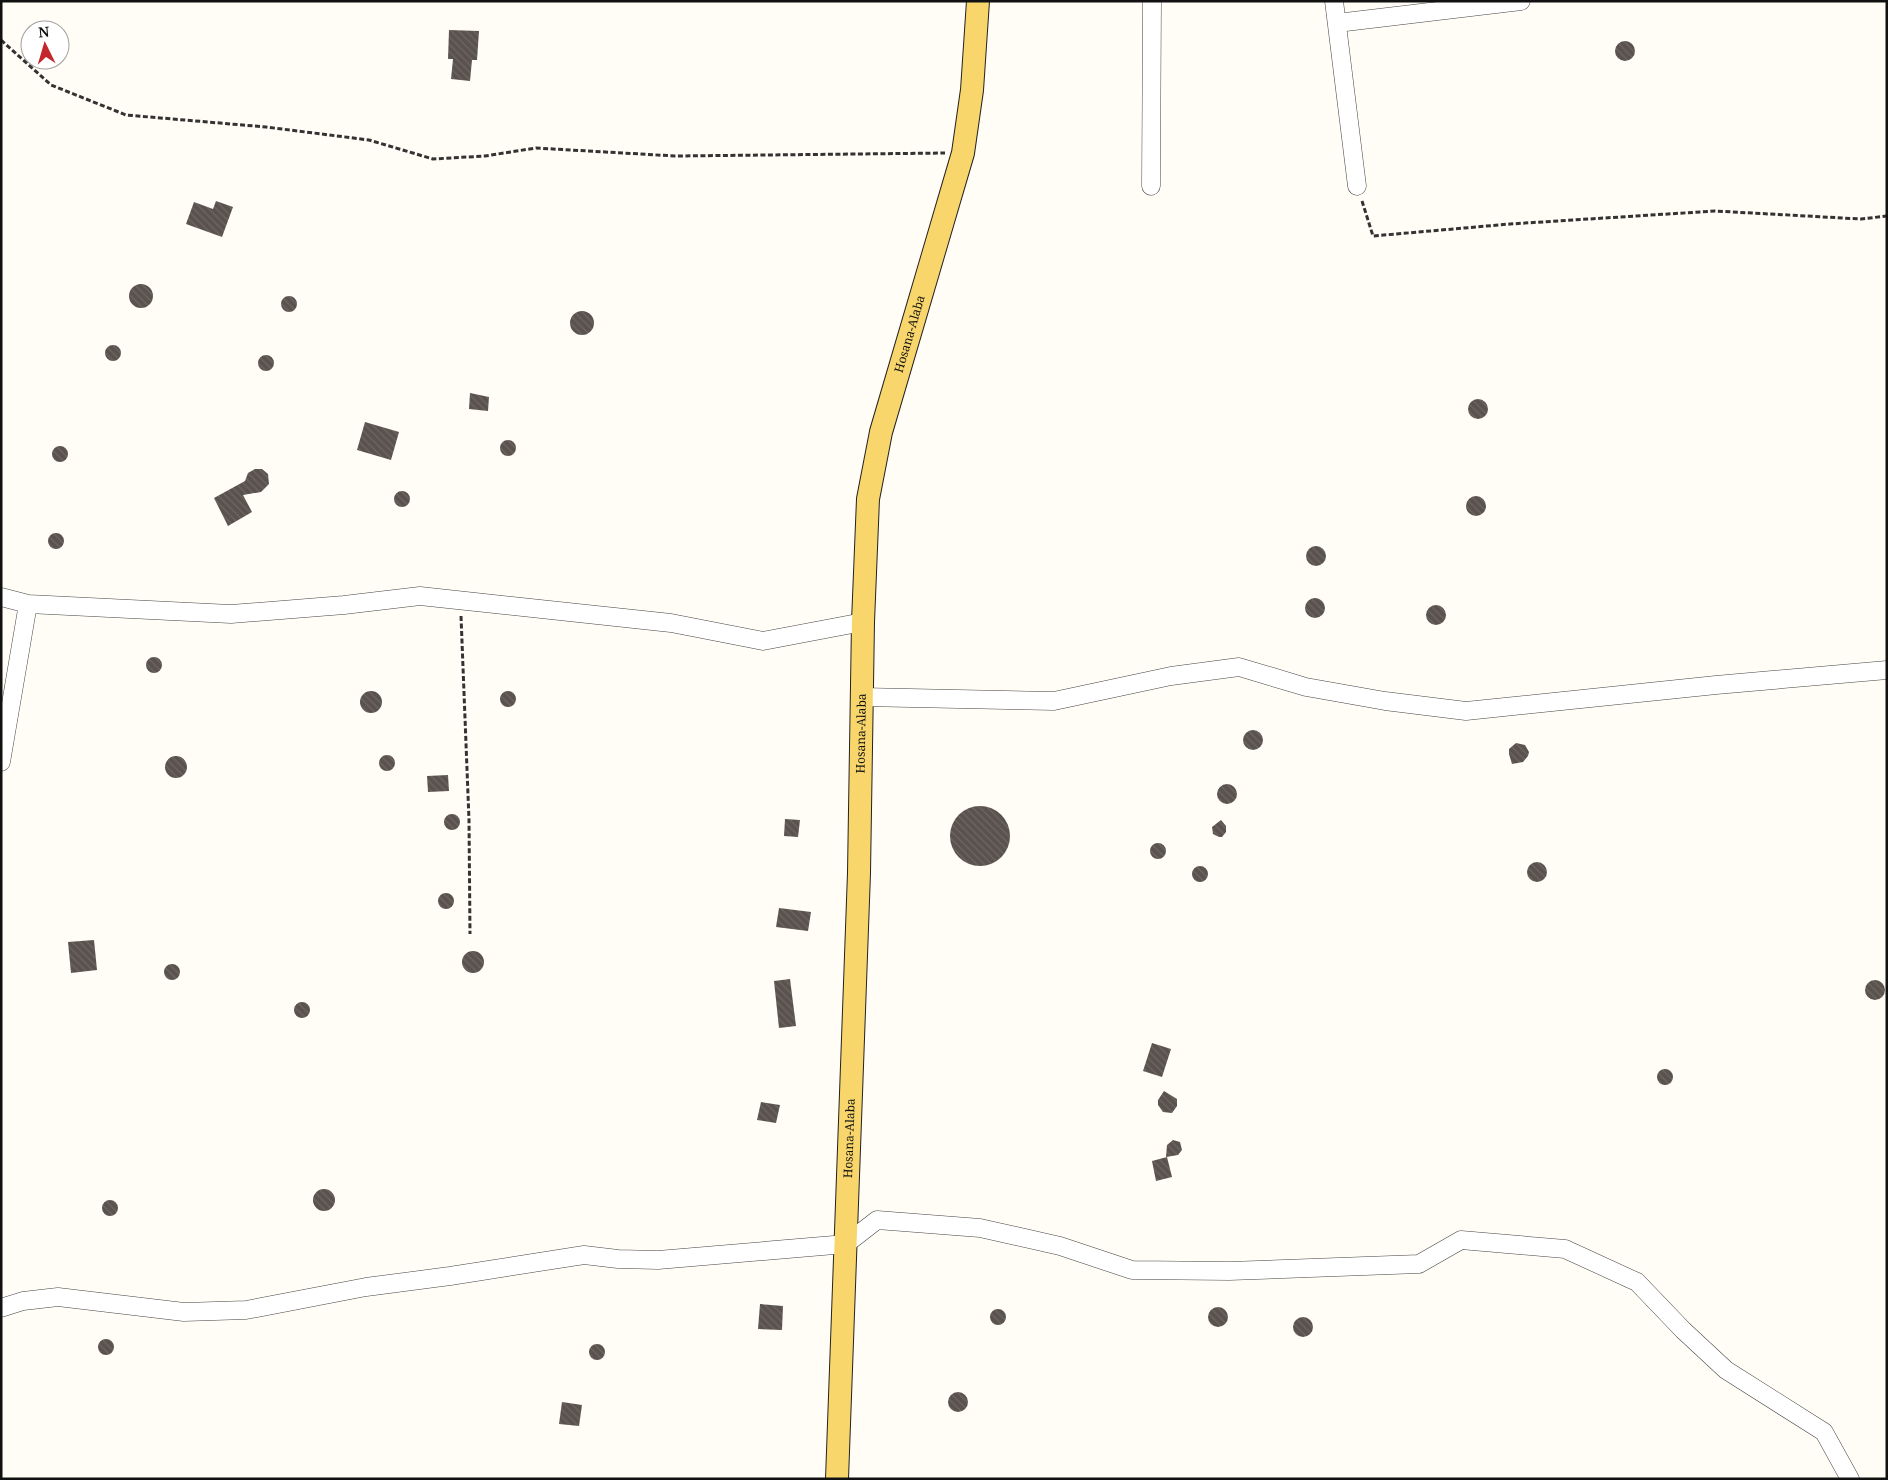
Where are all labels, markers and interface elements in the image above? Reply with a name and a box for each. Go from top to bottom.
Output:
north arrow [20,20,70,70]
text: N [37,22,50,41]
street label: Hosana-Alaba [890,293,929,375]
street label: Hosana-Alaba [852,693,870,774]
street label: Hosana-Alaba [839,1098,859,1178]

